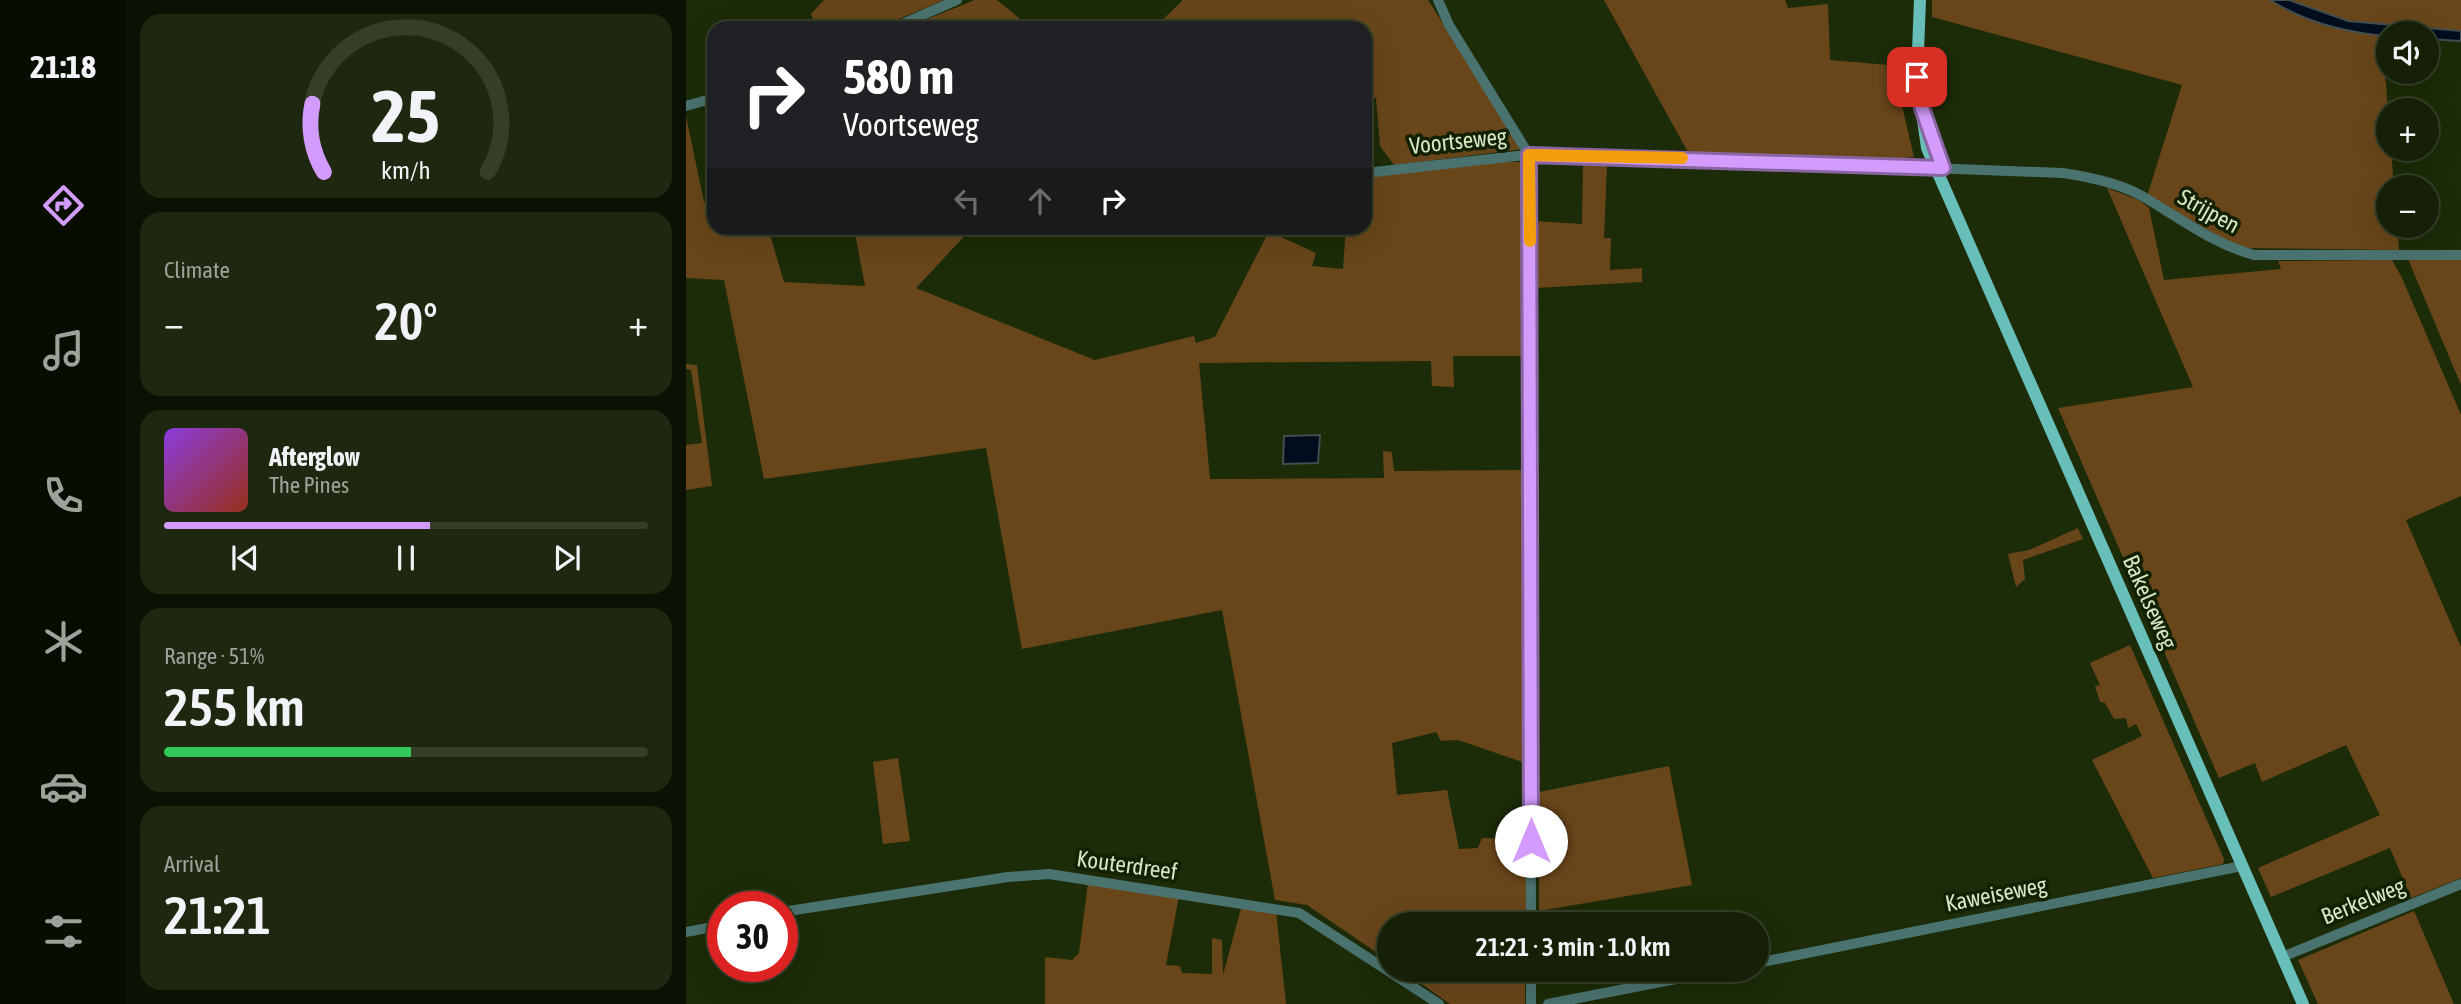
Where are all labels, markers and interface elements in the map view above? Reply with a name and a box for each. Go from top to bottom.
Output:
map controls [2376,21,2439,238]
button: sound [2376,21,2439,84]
pin [1887,47,1947,107]
text: 21:18 [30,48,96,85]
text: 580 m [843,48,954,104]
icon: right [728,49,819,140]
icon: arrive [1898,58,1936,96]
text: 25 [372,74,440,157]
button: + [2376,98,2439,161]
text: Voortseweg [843,106,979,143]
street label: Voortseweg [1408,123,1508,159]
text: km/h [381,156,431,184]
button: − [2376,175,2439,238]
icon: directions [39,181,88,230]
icon: left [948,182,986,220]
icon: ahead [1021,182,1059,220]
icon: right [1094,182,1132,220]
street label: Strijpen [2174,184,2244,238]
text: Climate [164,257,230,283]
text: 20° [374,291,438,351]
text: − [164,301,184,344]
text: + [628,301,648,344]
icon: music [39,326,88,375]
text: Afterglow [269,442,360,472]
icon: phone [39,471,88,520]
text: The Pines [269,472,349,498]
icon: previous [226,539,264,577]
icon: pause [387,539,425,577]
icon: next [548,539,586,577]
street label: Bakelseweg [2118,551,2182,653]
icon: climate [39,617,88,666]
text: Range · 51% [164,643,264,669]
text: 255 km [164,677,305,737]
icon: car [39,762,88,811]
position arrow [1494,804,1568,878]
street label: Kouterdreef [1075,845,1179,885]
text: Arrival [164,851,220,877]
street label: Kaweiseweg [1943,871,2049,917]
street label: Berkelweg [2317,872,2409,930]
text: 21:21 [164,885,271,945]
speed limit sign: 30 [707,891,798,982]
icon: filters [39,907,88,956]
text: 21:21 · 3 min · 1.0 km [1476,932,1670,962]

